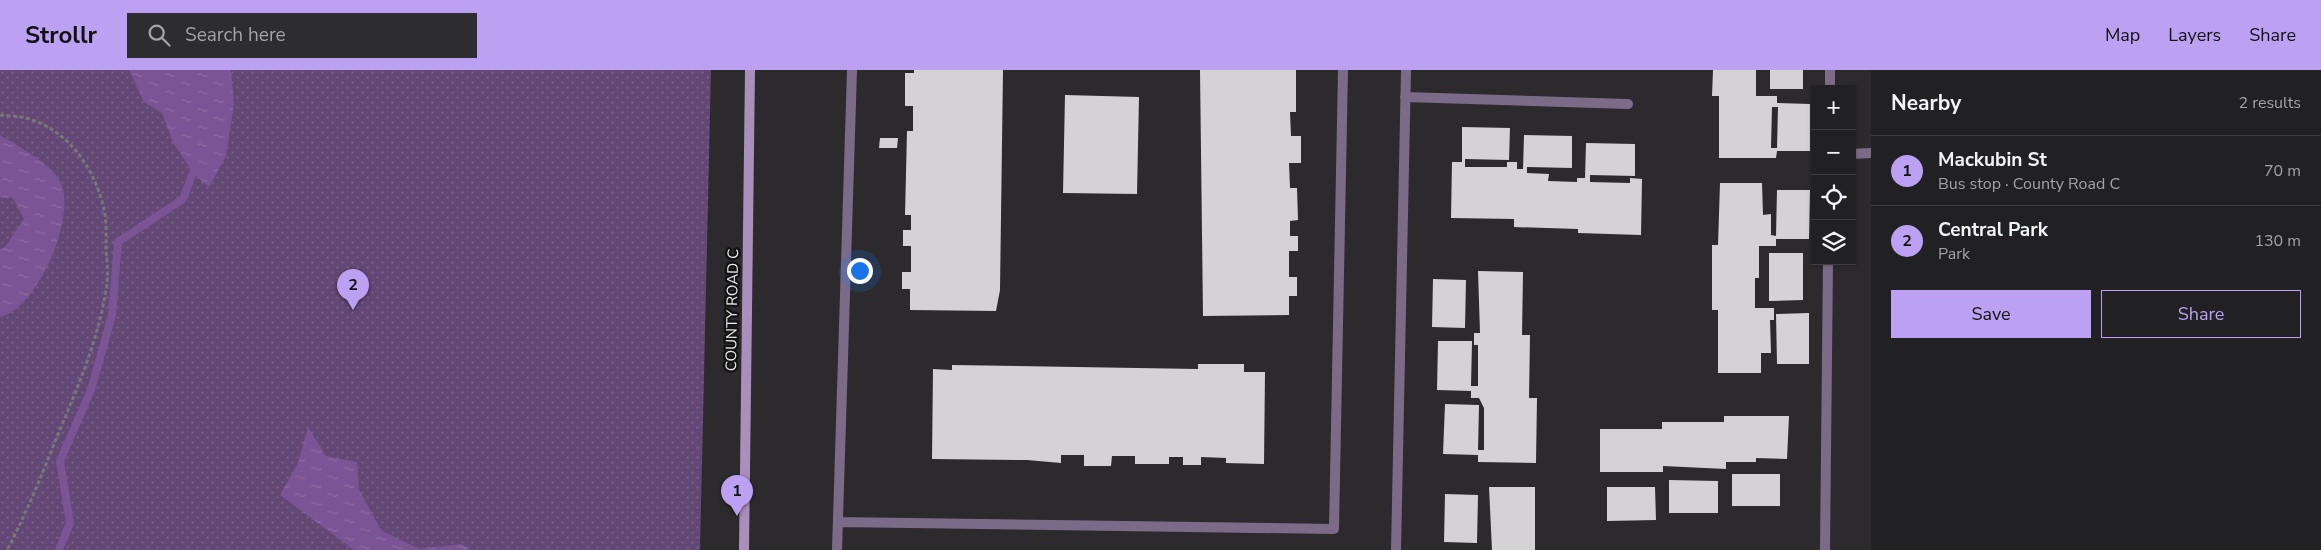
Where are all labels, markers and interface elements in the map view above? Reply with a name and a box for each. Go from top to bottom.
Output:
search box [127,13,477,58]
text: Strollr [25,19,97,51]
icon: search [145,21,173,49]
text: Search here [185,22,286,48]
text: Map [2105,23,2140,47]
text: Layers [2168,23,2221,47]
text: Share [2249,23,2296,47]
map controls [1811,85,1856,265]
button: + [1811,85,1856,130]
text: Nearby [1891,89,1961,117]
text: 2 results [2239,92,2301,114]
button: − [1811,130,1856,175]
text: Mackubin St [1938,147,2047,173]
text: 1 [1902,160,1912,182]
text: 70 m [2264,160,2301,182]
text: Bus stop · County Road C [1938,173,2120,195]
button: locate [1811,175,1856,220]
text: Central Park [1938,217,2048,243]
button: layers [1811,220,1856,265]
text: 2 [1902,230,1912,252]
text: 130 m [2254,230,2301,252]
text: Park [1938,243,1970,265]
street label: COUNTY ROAD C [721,249,743,371]
your location [847,258,873,284]
pin: 2 [337,269,369,310]
button: Save [1891,290,2091,338]
button: Share [2101,290,2301,338]
pin: 1 [721,475,753,516]

